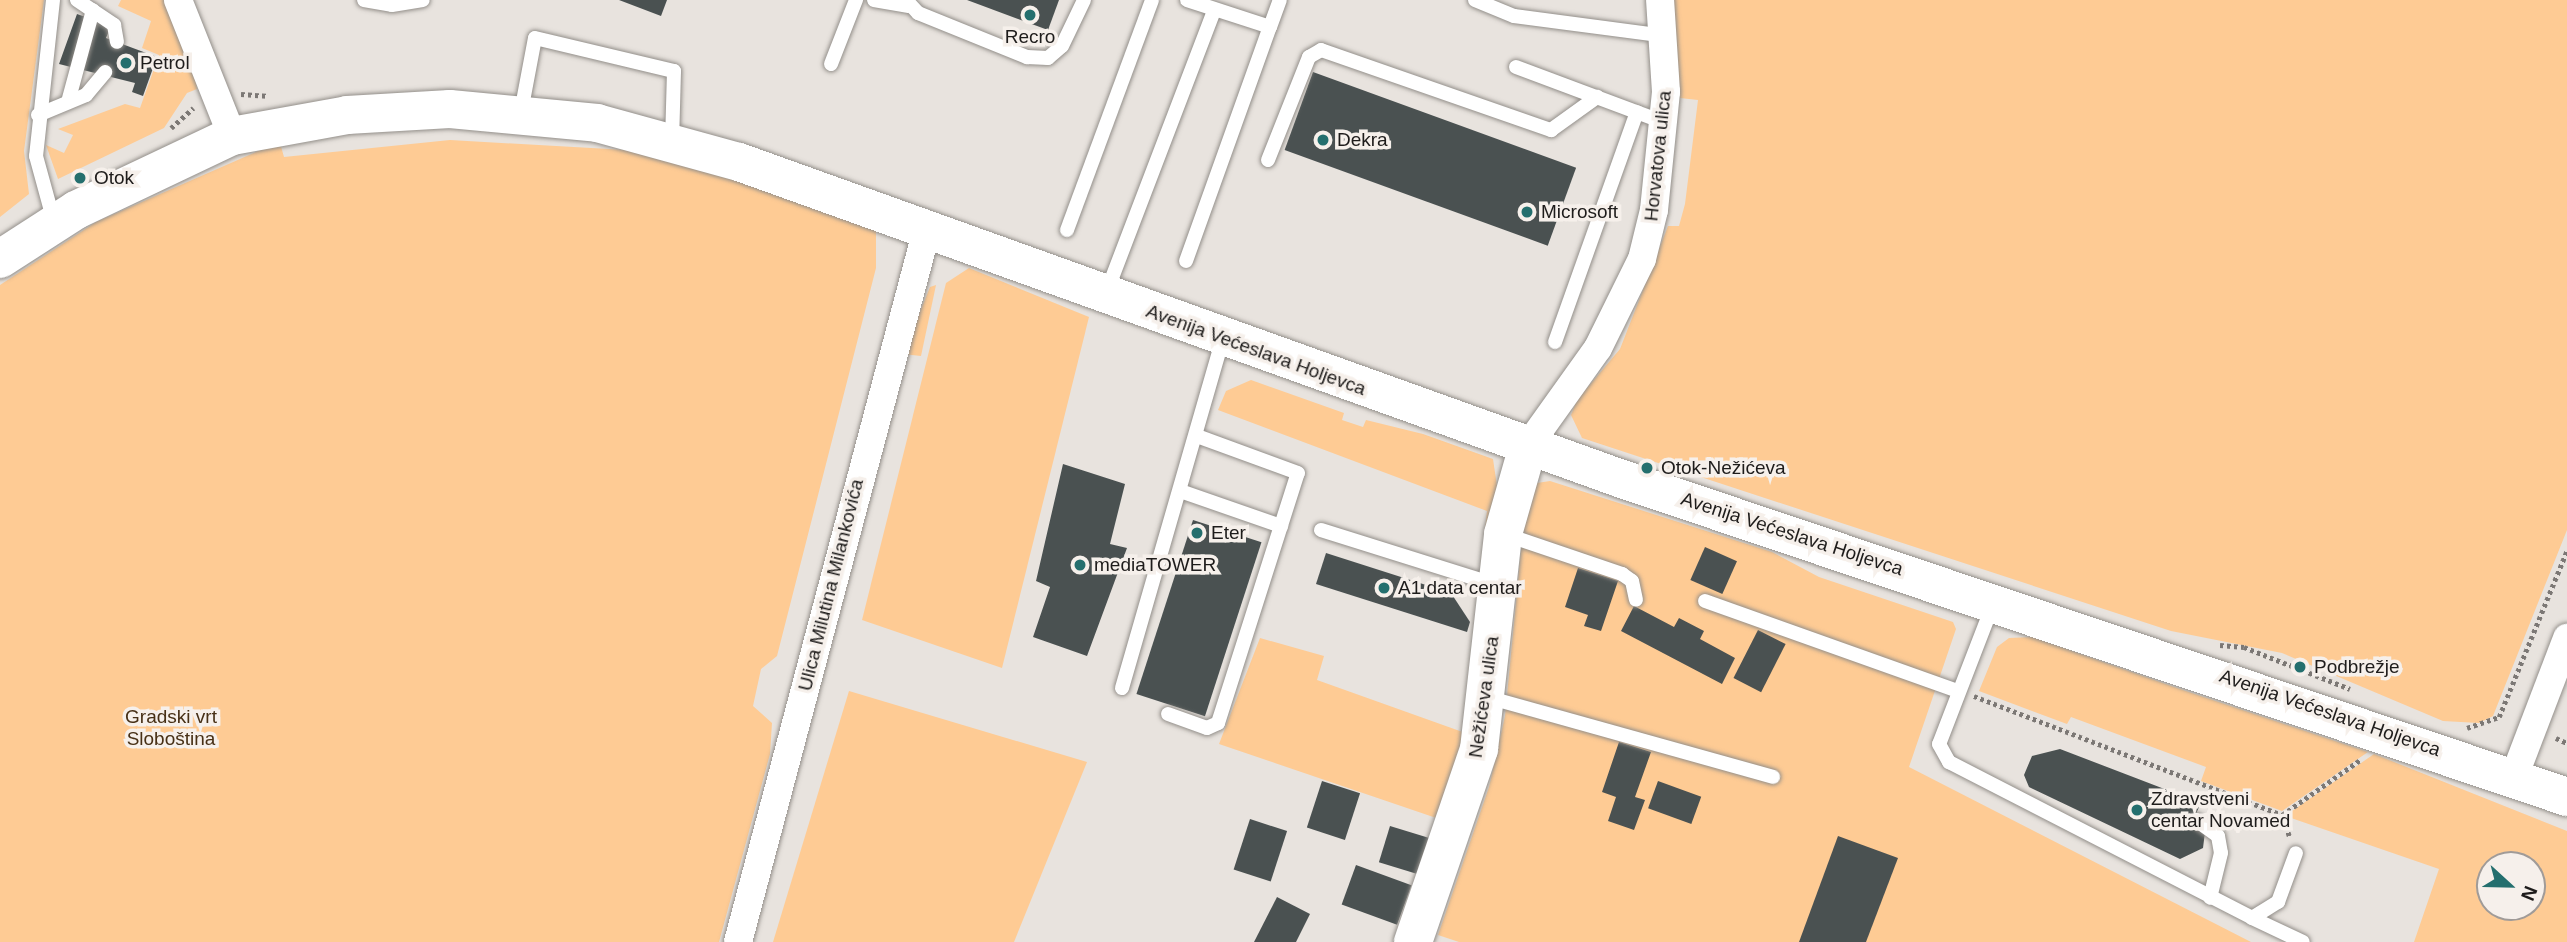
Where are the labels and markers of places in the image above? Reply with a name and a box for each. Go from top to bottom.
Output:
marker: Recro [1022,7,1038,23]
place label: Recro [1005,26,1055,48]
place label: Petrol [140,52,190,74]
marker: Petrol [118,55,134,71]
place label: Dekra [1337,129,1388,151]
marker: Dekra [1315,132,1331,148]
place label: Otok [94,167,134,189]
marker: Otok [72,170,88,186]
place label: Microsoft [1541,201,1618,223]
marker: Microsoft [1519,204,1535,220]
place label: Otok-Nežićeva [1661,457,1786,479]
marker: Otok-Nežićeva [1639,460,1655,476]
place label: Eter [1211,522,1246,544]
marker: Eter [1189,525,1205,541]
place label: mediaTOWER [1094,554,1216,576]
marker: mediaTOWER [1072,557,1088,573]
place label: A1 data centar [1398,577,1522,599]
marker: A1 data centar [1376,580,1392,596]
place label: Podbrežje [2314,656,2400,678]
marker: Podbrežje [2292,659,2308,675]
place label: Zdravstveni centar Novamed [2151,788,2290,832]
marker: Zdravstveni centar Novamed [2129,802,2145,818]

